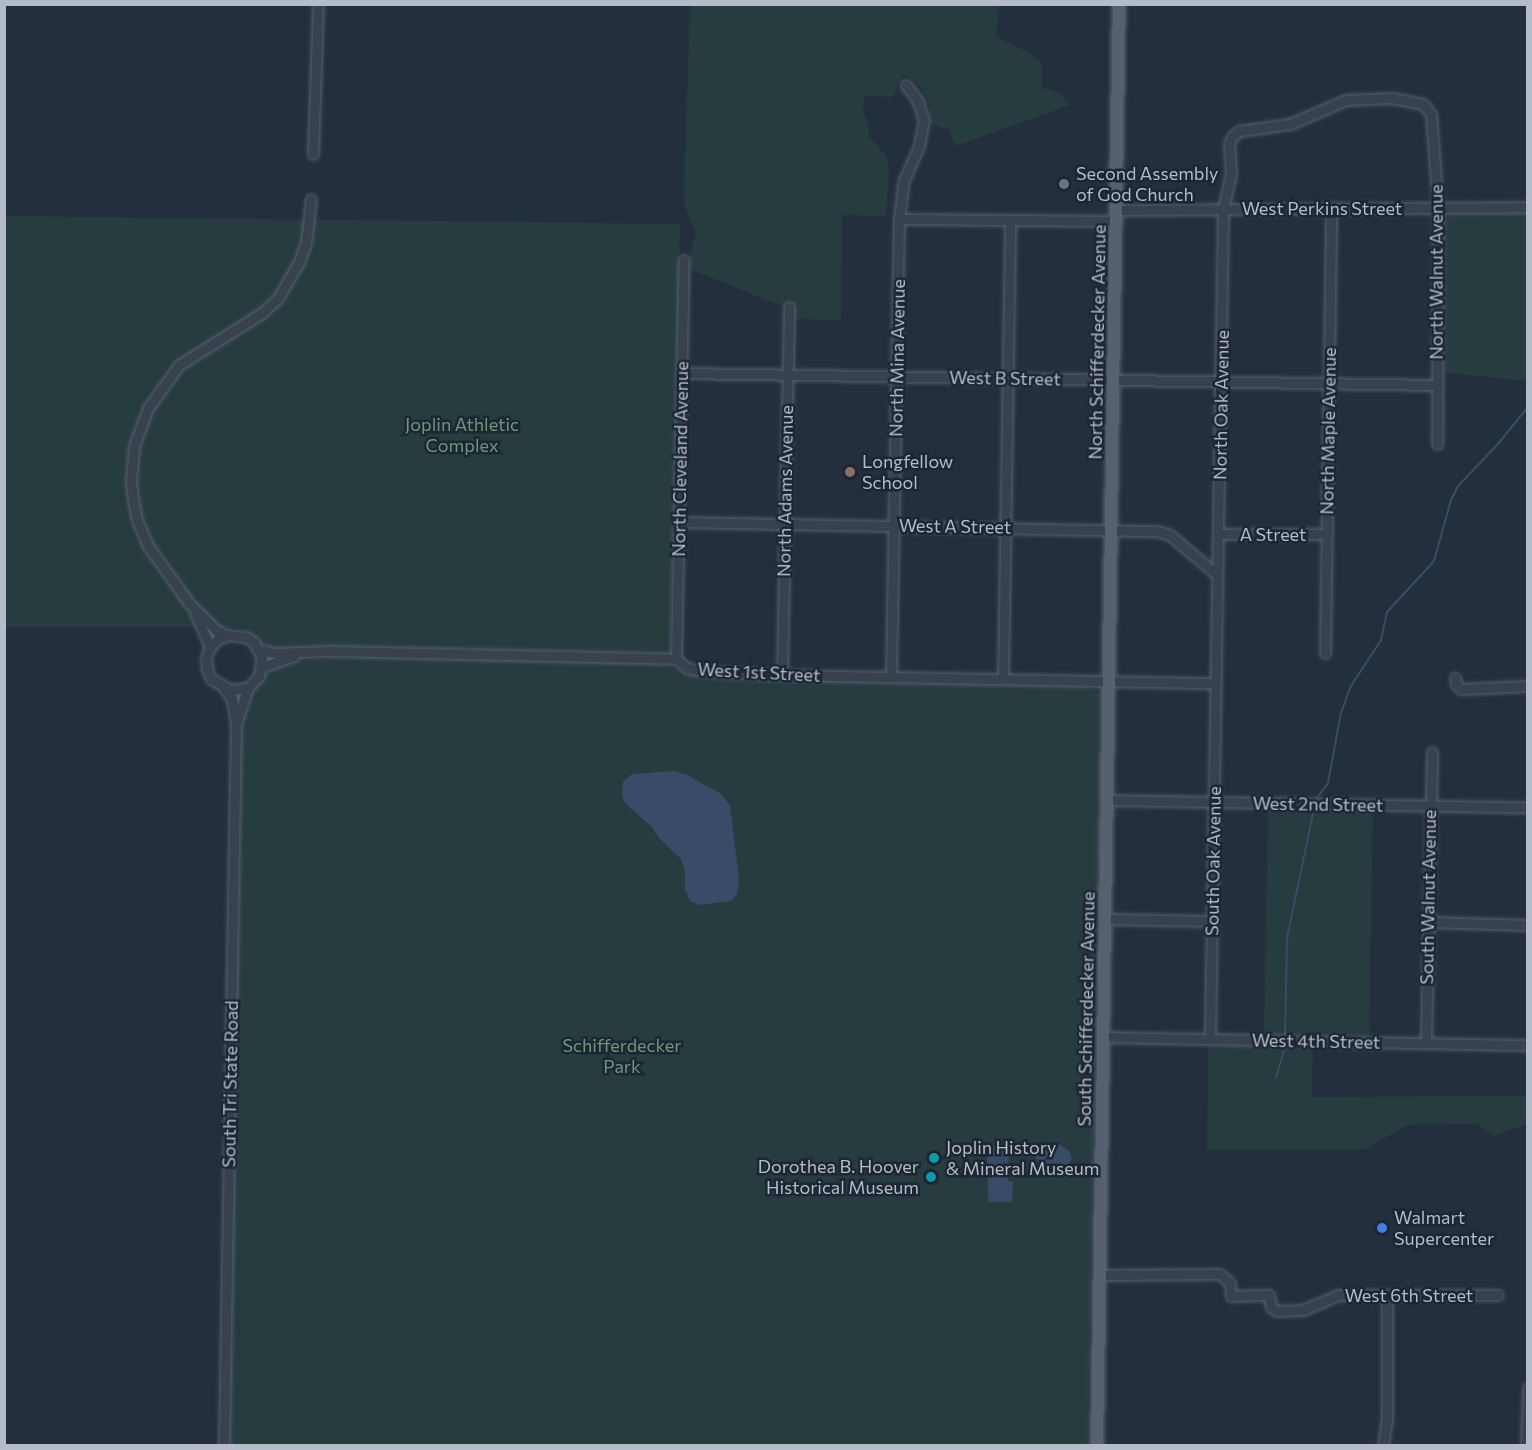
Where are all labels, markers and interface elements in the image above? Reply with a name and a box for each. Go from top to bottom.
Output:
place label: Second Assembly of God Church [1076,163,1218,206]
marker: Second Assembly of God Church [1057,177,1071,191]
street label: North Walnut Avenue [1425,184,1447,360]
street label: West Perkins Street [1242,197,1402,219]
street label: North Schifferdecker Avenue [1084,224,1110,460]
street label: North Mina Avenue [885,279,909,437]
street label: North Oak Avenue [1209,330,1233,480]
street label: North Maple Avenue [1316,347,1340,515]
street label: North Cleveland Avenue [667,361,693,557]
street label: West B Street [949,366,1061,390]
street label: North Adams Avenue [773,405,797,577]
park label: Joplin Athletic Complex [405,414,519,456]
place label: Longfellow School [862,451,953,494]
marker: Longfellow School [843,465,857,479]
street label: West A Street [899,514,1011,538]
street label: A Street [1240,523,1306,545]
street label: West 1st Street [697,658,821,686]
street label: South Oak Avenue [1201,786,1225,936]
street label: West 2nd Street [1253,792,1383,816]
street label: South Walnut Avenue [1416,809,1440,985]
street label: South Schifferdecker Avenue [1073,891,1099,1127]
street label: South Tri State Road [218,1000,242,1168]
street label: West 4th Street [1252,1029,1380,1053]
park label: Schifferdecker Park [563,1035,681,1078]
place label: Joplin History & Mineral Museum [946,1137,1099,1180]
marker: Joplin History & Mineral Museum [927,1151,941,1165]
place label: Dorothea B. Hoover Historical Museum [758,1156,919,1198]
marker: Dorothea B. Hoover Historical Museum [924,1170,938,1184]
place label: Walmart Supercenter [1394,1207,1494,1250]
marker: Walmart Supercenter [1375,1221,1389,1235]
street label: West 6th Street [1345,1284,1473,1306]

